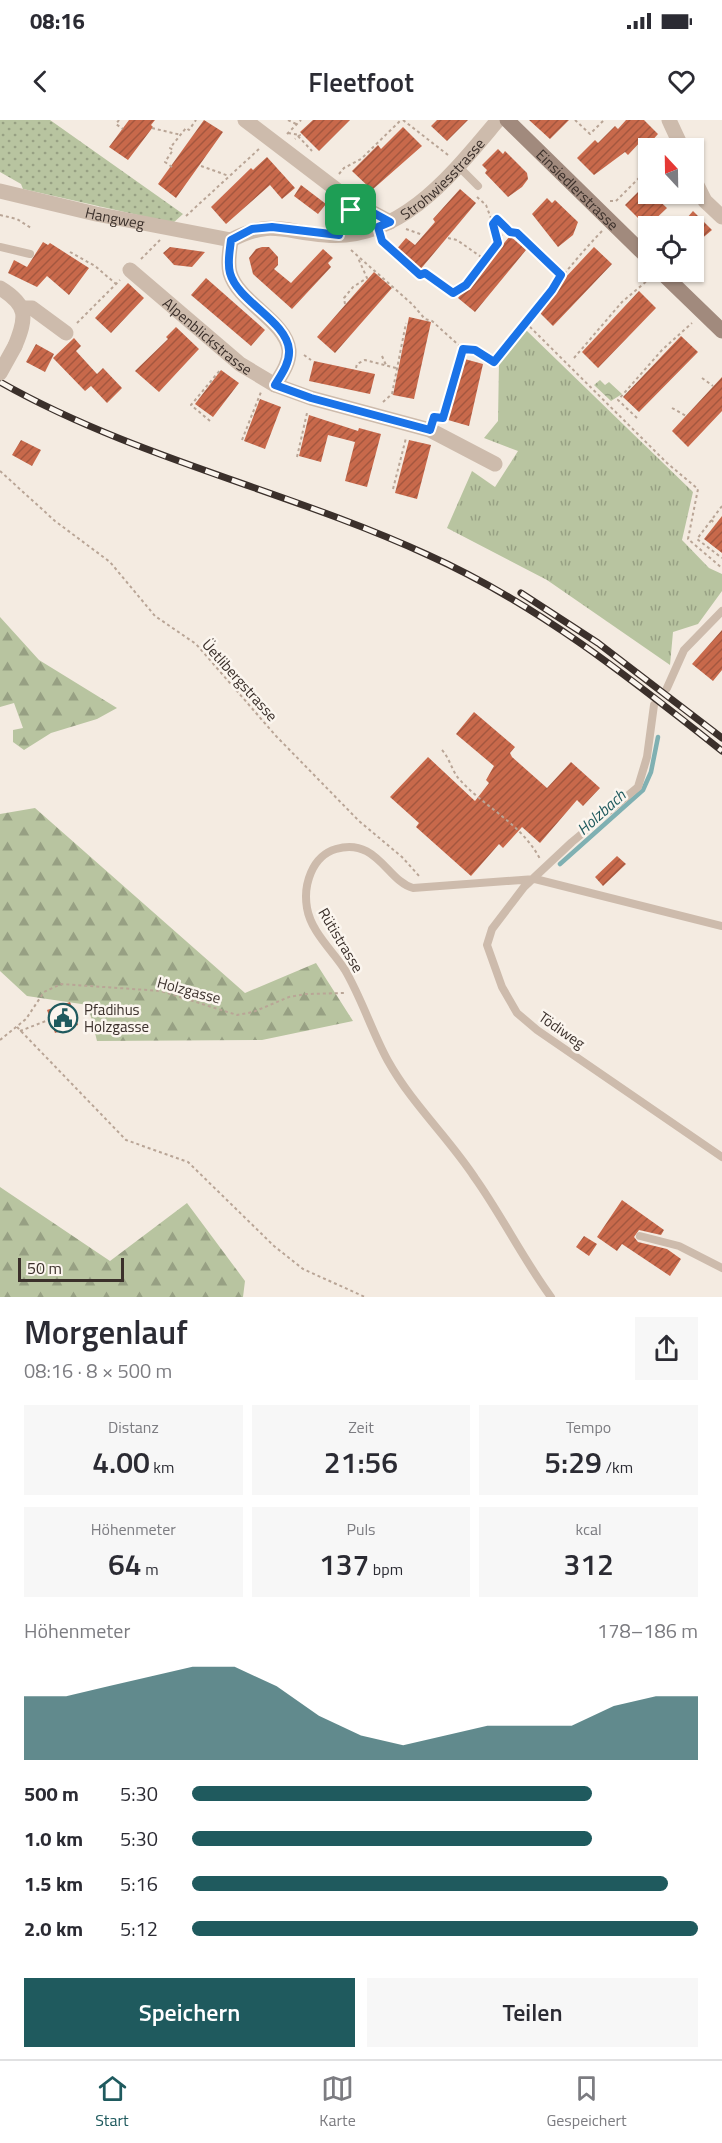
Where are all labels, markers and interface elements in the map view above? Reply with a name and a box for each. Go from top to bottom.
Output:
text: 08:16 [30,4,85,38]
text: Fleetfoot [308,61,414,102]
icon: back [24,65,57,98]
icon: heart [665,65,698,98]
street label: Strohwiesstrasse [395,133,490,225]
north arrow [638,138,704,204]
map controls [638,138,704,282]
street label: Einsiedlerstrasse [531,143,624,235]
pin [325,184,376,235]
icon: arrive [334,193,367,226]
street label: Hangweg [83,200,147,235]
button: locate [638,216,704,282]
street label: Alpenblickstrasse [158,292,257,380]
street label: Üetlibergstrasse [197,634,283,726]
water label: Holzbach [571,783,631,840]
street label: Rütistrasse [313,903,369,977]
street label: Holzgasse [155,970,223,1010]
place label: Pfadihus Holzgasse [84,998,149,1038]
public building icon: Pfadihus Holzgasse [47,1002,79,1034]
street label: Tödiweg [534,1006,590,1055]
scale bar [18,1255,124,1282]
text: 50 m [27,1256,62,1280]
text: Morgenlauf [24,1307,188,1357]
button: share [635,1317,698,1380]
text: 08:16 · 8 × 500 m [24,1355,172,1386]
text: Distanz [108,1415,159,1439]
text: Zeit [348,1415,374,1439]
text: Tempo [566,1415,611,1439]
text: 4.00 [92,1439,150,1485]
text: 21:56 [324,1439,398,1485]
text: 5:29 [544,1439,602,1485]
text: km [150,1455,174,1479]
text: /km [602,1455,633,1479]
text: Höhenmeter [91,1517,176,1541]
text: Puls [346,1517,376,1541]
text: kcal [576,1517,602,1541]
text: 64 [108,1541,142,1587]
text: 137 [319,1541,369,1587]
text: 312 [563,1541,614,1587]
text: m [142,1557,159,1581]
text: bpm [369,1557,403,1581]
text: Höhenmeter [24,1615,130,1646]
text: 178–186 m [597,1615,698,1646]
text: 500 m [24,1778,79,1809]
text: 5:30 [120,1778,158,1809]
text: 1.0 km [24,1823,83,1854]
text: 5:30 [120,1823,158,1854]
text: 1.5 km [24,1868,83,1899]
text: 5:16 [120,1868,158,1899]
text: 2.0 km [24,1913,83,1944]
text: 5:12 [120,1913,158,1944]
button: Speichern [24,1978,355,2047]
button: Teilen [367,1978,698,2047]
tab: Start [95,2072,129,2132]
tab: Karte [319,2072,356,2132]
tab: Gespeichert [546,2072,627,2132]

